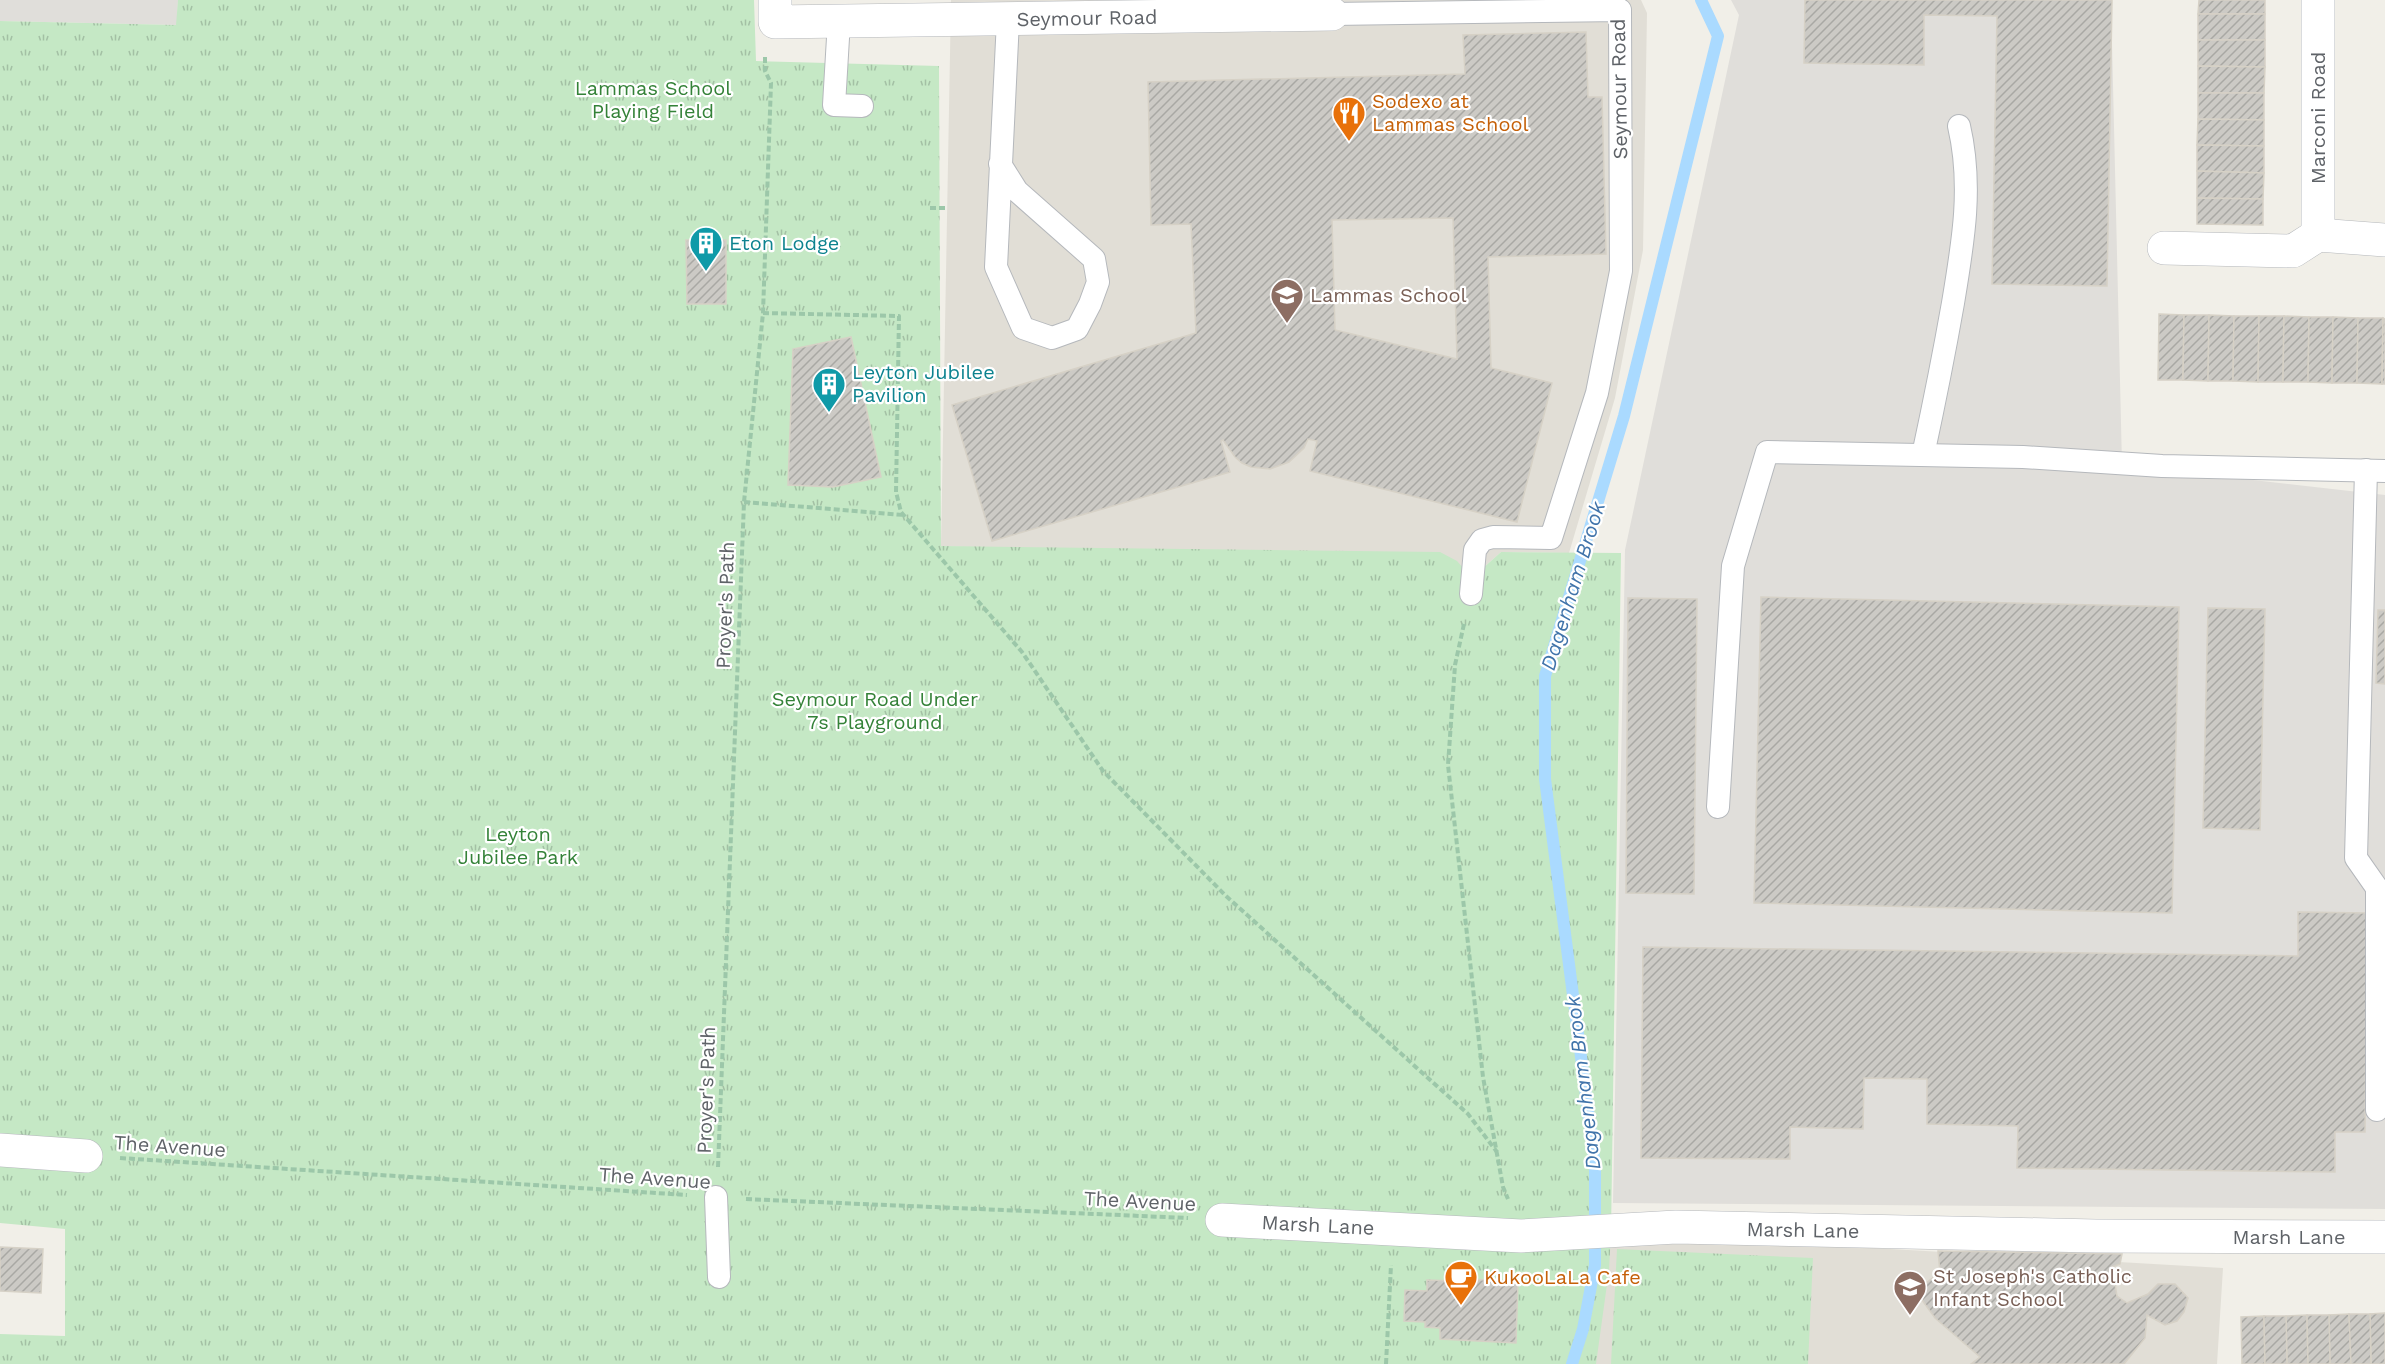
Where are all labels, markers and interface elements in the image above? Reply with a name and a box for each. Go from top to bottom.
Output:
street label: Seymour Road [1016,5,1158,31]
street label: Seymour Road [1606,18,1632,160]
street label: Marconi Road [2306,52,2330,184]
park label: Lammas School Playing Field [575,76,731,123]
place label: Sodexo at Lammas School [1372,89,1529,136]
restaurant icon: Sodexo at Lammas School [1331,95,1367,142]
building icon: Eton Lodge [688,225,724,272]
place label: Eton Lodge [729,231,839,255]
school or university icon: Lammas School [1269,277,1305,324]
place label: Lammas School [1310,283,1467,307]
place label: Leyton Jubilee Pavilion [852,360,995,407]
building icon: Leyton Jubilee Pavilion [811,366,847,413]
water label: Dagenham Brook [1535,498,1610,673]
street label: Proyer's Path [711,541,739,669]
park label: Seymour Road Under 7s Playground [772,687,978,734]
park label: Leyton Jubilee Park [458,822,578,869]
water label: Dagenham Brook [1559,994,1606,1172]
street label: Proyer's Path [692,1026,720,1154]
street label: The Avenue [113,1130,227,1162]
street label: The Avenue [598,1162,712,1194]
street label: The Avenue [1083,1186,1197,1216]
street label: Marsh Lane [1261,1210,1375,1240]
street label: Marsh Lane [1746,1217,1860,1243]
street label: Marsh Lane [2233,1225,2345,1249]
cafe icon: KukooLaLa Cafe [1443,1259,1479,1306]
place label: St Joseph's Catholic Infant School [1933,1264,2132,1311]
place label: KukooLaLa Cafe [1484,1265,1641,1289]
school or university icon: St Joseph's Catholic Infant School [1892,1269,1928,1316]

